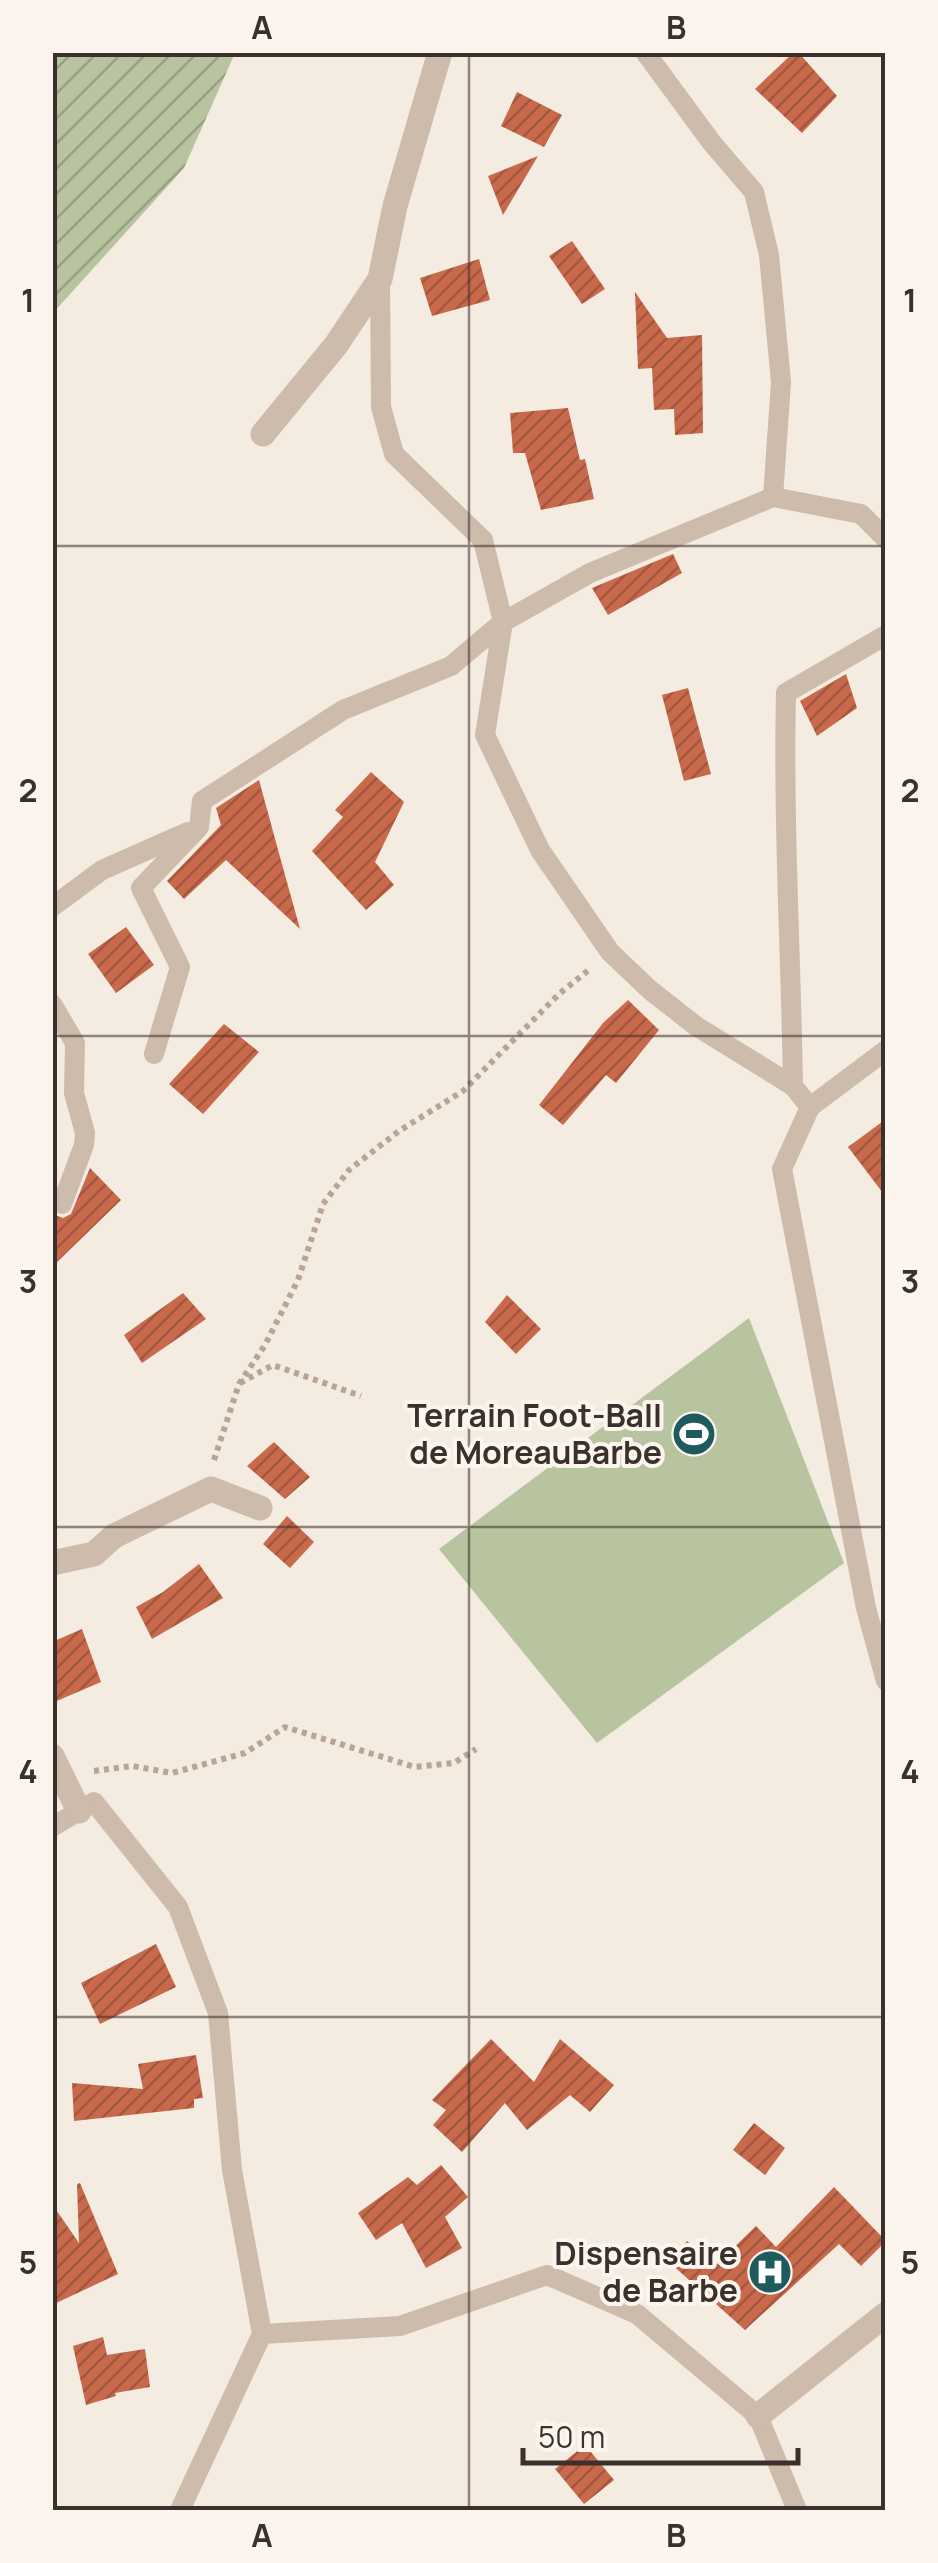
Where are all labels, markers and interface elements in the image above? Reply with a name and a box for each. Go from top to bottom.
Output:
text: A [251,5,273,49]
text: B [666,5,686,49]
text: 1 [21,278,35,322]
text: 1 [903,278,917,322]
text: 2 [18,768,38,812]
text: 2 [900,768,920,812]
text: 3 [19,1259,37,1303]
text: 3 [901,1259,919,1303]
place label: Terrain Foot-Ball de MoreauBarbe [407,1393,662,1474]
sports icon: Terrain Foot-Ball de MoreauBarbe [671,1411,717,1457]
text: 4 [18,1749,38,1793]
text: 4 [900,1749,920,1793]
place label: Dispensaire de Barbe [554,2231,738,2312]
text: 5 [19,2240,37,2284]
text: 5 [901,2240,919,2284]
hospital icon: Dispensaire de Barbe [747,2249,793,2295]
scale bar [523,2403,798,2465]
text: 50 m [538,2416,605,2457]
text: A [251,2513,273,2557]
text: B [666,2513,686,2557]

